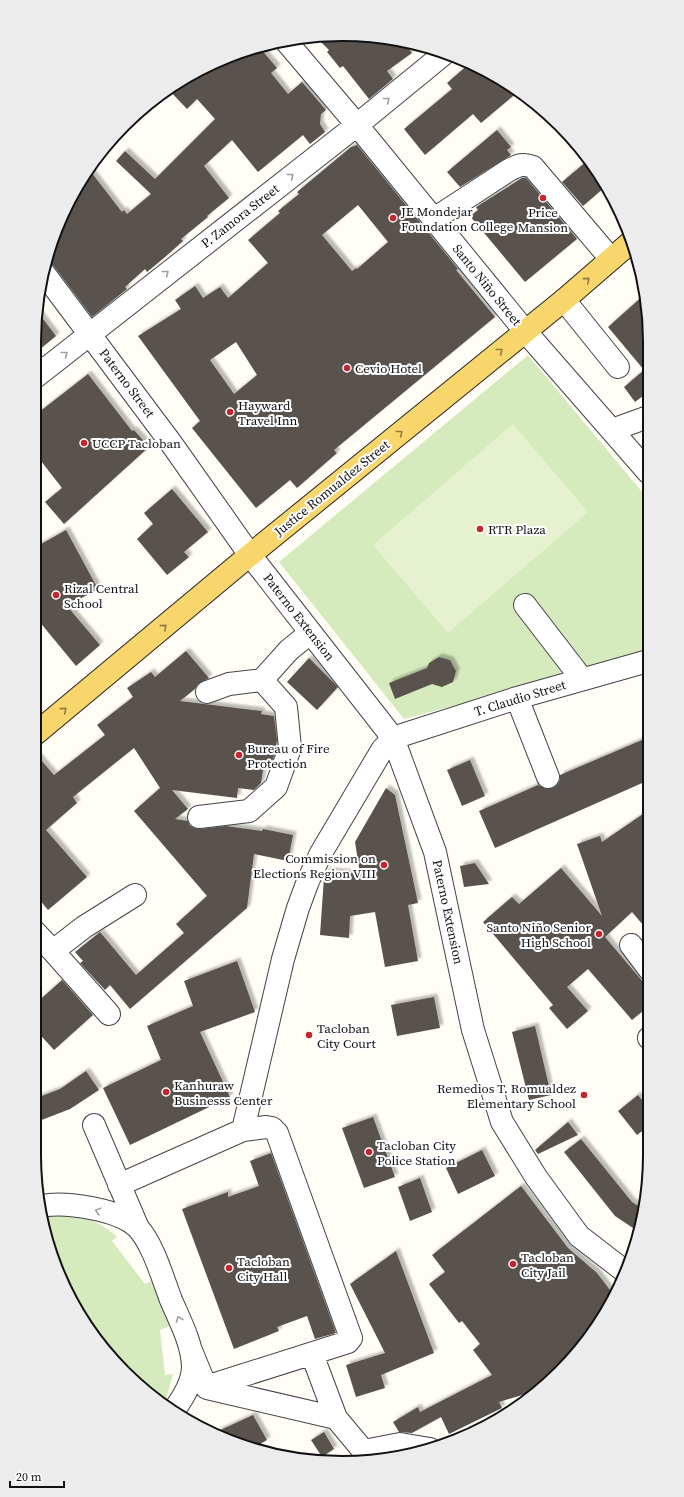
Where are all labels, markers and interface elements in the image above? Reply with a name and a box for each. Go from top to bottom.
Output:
one-way arrow [383,97,390,104]
one-way arrow [286,174,293,181]
street label: P. Zamora Street [198,180,283,252]
marker: Price Mansion [538,193,548,203]
place label: JE Mondejar Foundation College [400,203,514,235]
place label: Price Mansion [518,204,568,236]
marker: JE Mondejar Foundation College [388,213,398,223]
street label: Santo Niño Street [449,241,526,330]
one-way arrow [162,271,169,278]
one-way arrow [582,277,590,284]
street label: Paterno Street [95,345,159,422]
one-way arrow [496,348,503,355]
one-way arrow [60,352,67,359]
place label: Cevio Hotel [355,360,422,377]
marker: Cevio Hotel [342,363,352,373]
place label: Hayward Travel Inn [238,397,298,429]
marker: Hayward Travel Inn [225,407,235,417]
one-way arrow [395,431,402,438]
place label: UCCP Tacloban [92,435,181,452]
street label: Justice Romualdez Street [270,436,394,540]
marker: UCCP Tacloban [79,438,89,448]
place label: RTR Plaza [488,521,546,538]
marker: RTR Plaza [475,524,485,534]
street label: Paterno Extension [259,570,339,664]
place label: Rizal Central School [64,580,139,612]
marker: Rizal Central School [51,590,61,600]
one-way arrow [159,625,167,632]
street label: T. Claudio Street [472,676,569,720]
one-way arrow [59,708,67,715]
place label: Bureau of Fire Protection [247,740,330,772]
marker: Bureau of Fire Protection [234,750,244,760]
place label: Commission on Elections Region VIII [253,850,376,882]
street label: Paterno Extension [429,858,467,966]
marker: Commission on Elections Region VIII [379,860,389,870]
place label: Santo Niño Senior High School [486,919,591,951]
marker: Santo Niño Senior High School [594,929,604,939]
place label: Tacloban City Court [317,1020,377,1052]
marker: Tacloban City Court [304,1030,314,1040]
place label: Kanhuraw Businesss Center [174,1077,273,1109]
place label: Remedios T. Romualdez Elementary School [437,1080,576,1112]
marker: Kanhuraw Businesss Center [161,1087,171,1097]
marker: Remedios T. Romualdez Elementary School [579,1090,589,1100]
place label: Tacloban City Police Station [377,1137,456,1169]
marker: Tacloban City Police Station [364,1147,374,1157]
one-way arrow [95,1207,102,1215]
place label: Tacloban City Jail [521,1249,574,1281]
place label: Tacloban City Hall [237,1253,290,1285]
marker: Tacloban City Jail [508,1259,518,1269]
marker: Tacloban City Hall [224,1263,234,1273]
one-way arrow [176,1315,184,1323]
scale bar [10,1463,64,1489]
text: 20 m [16,1469,42,1485]

